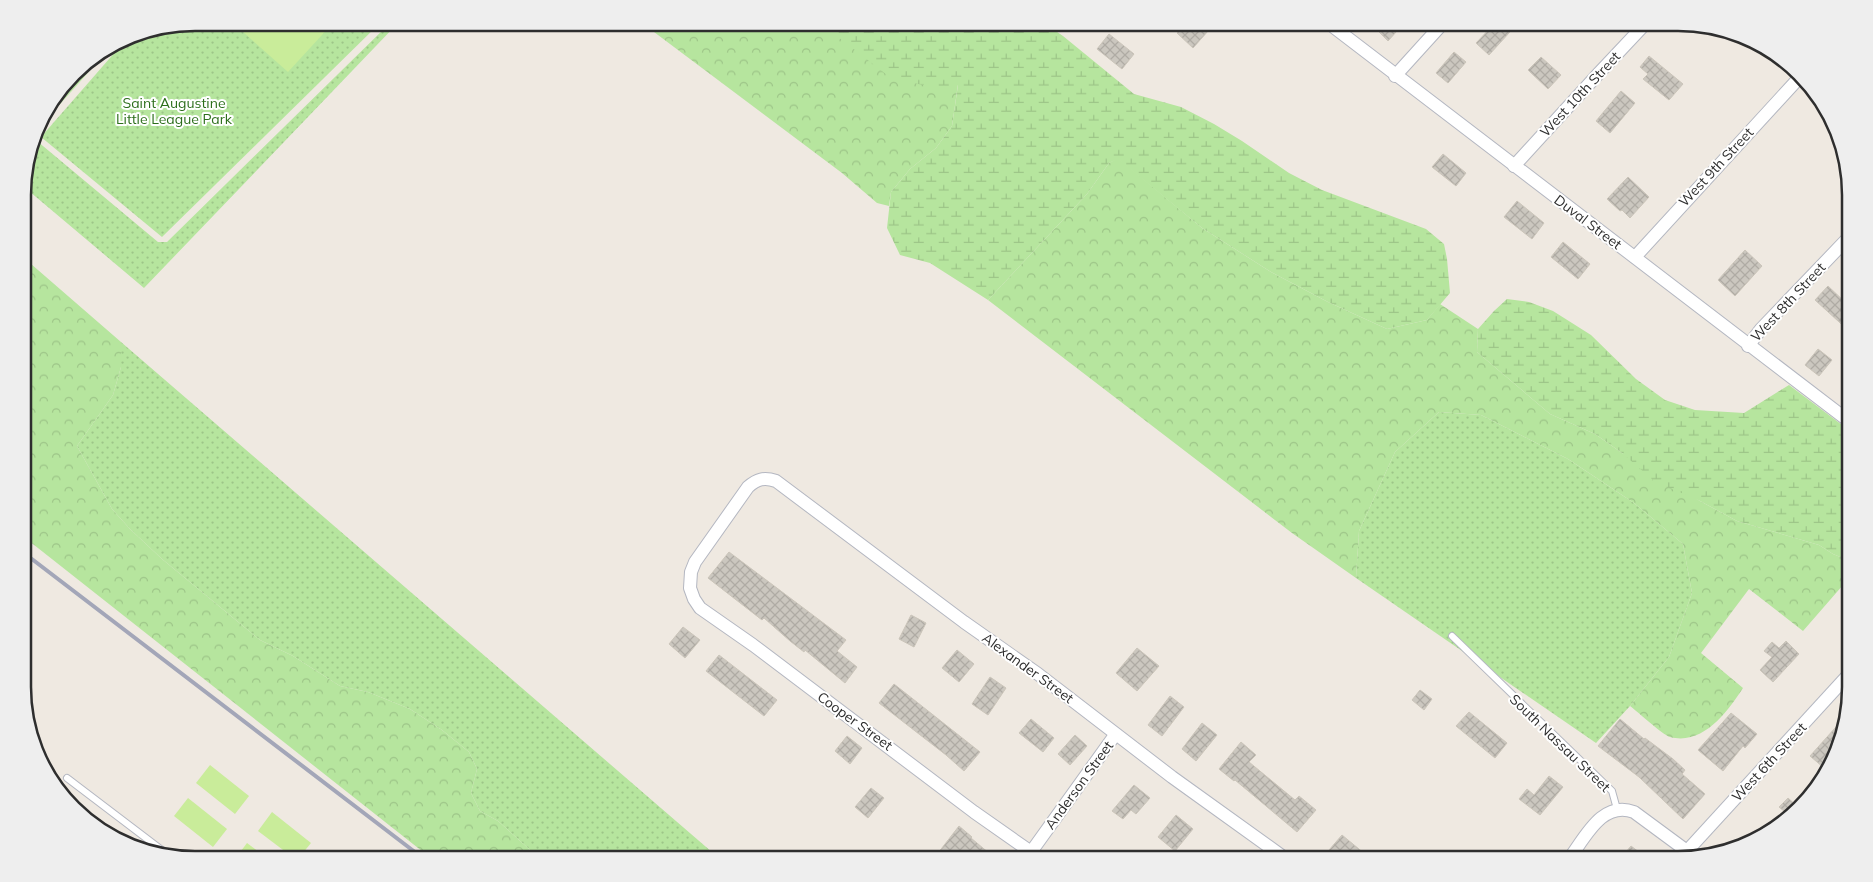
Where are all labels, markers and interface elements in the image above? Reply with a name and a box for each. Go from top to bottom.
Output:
street label: West 10th Street [1536,48,1624,140]
park label: Saint Augustine Little League Park [116,94,233,128]
street label: West 9th Street [1675,124,1757,210]
street label: Duval Street [1551,191,1625,253]
street label: West 8th Street [1747,259,1829,345]
street label: Alexander Street [979,629,1077,707]
street label: Cooper Street [814,688,896,754]
street label: South Nassau Street [1506,690,1614,796]
street label: West 6th Street [1728,719,1810,805]
street label: Anderson Street [1041,737,1117,833]

